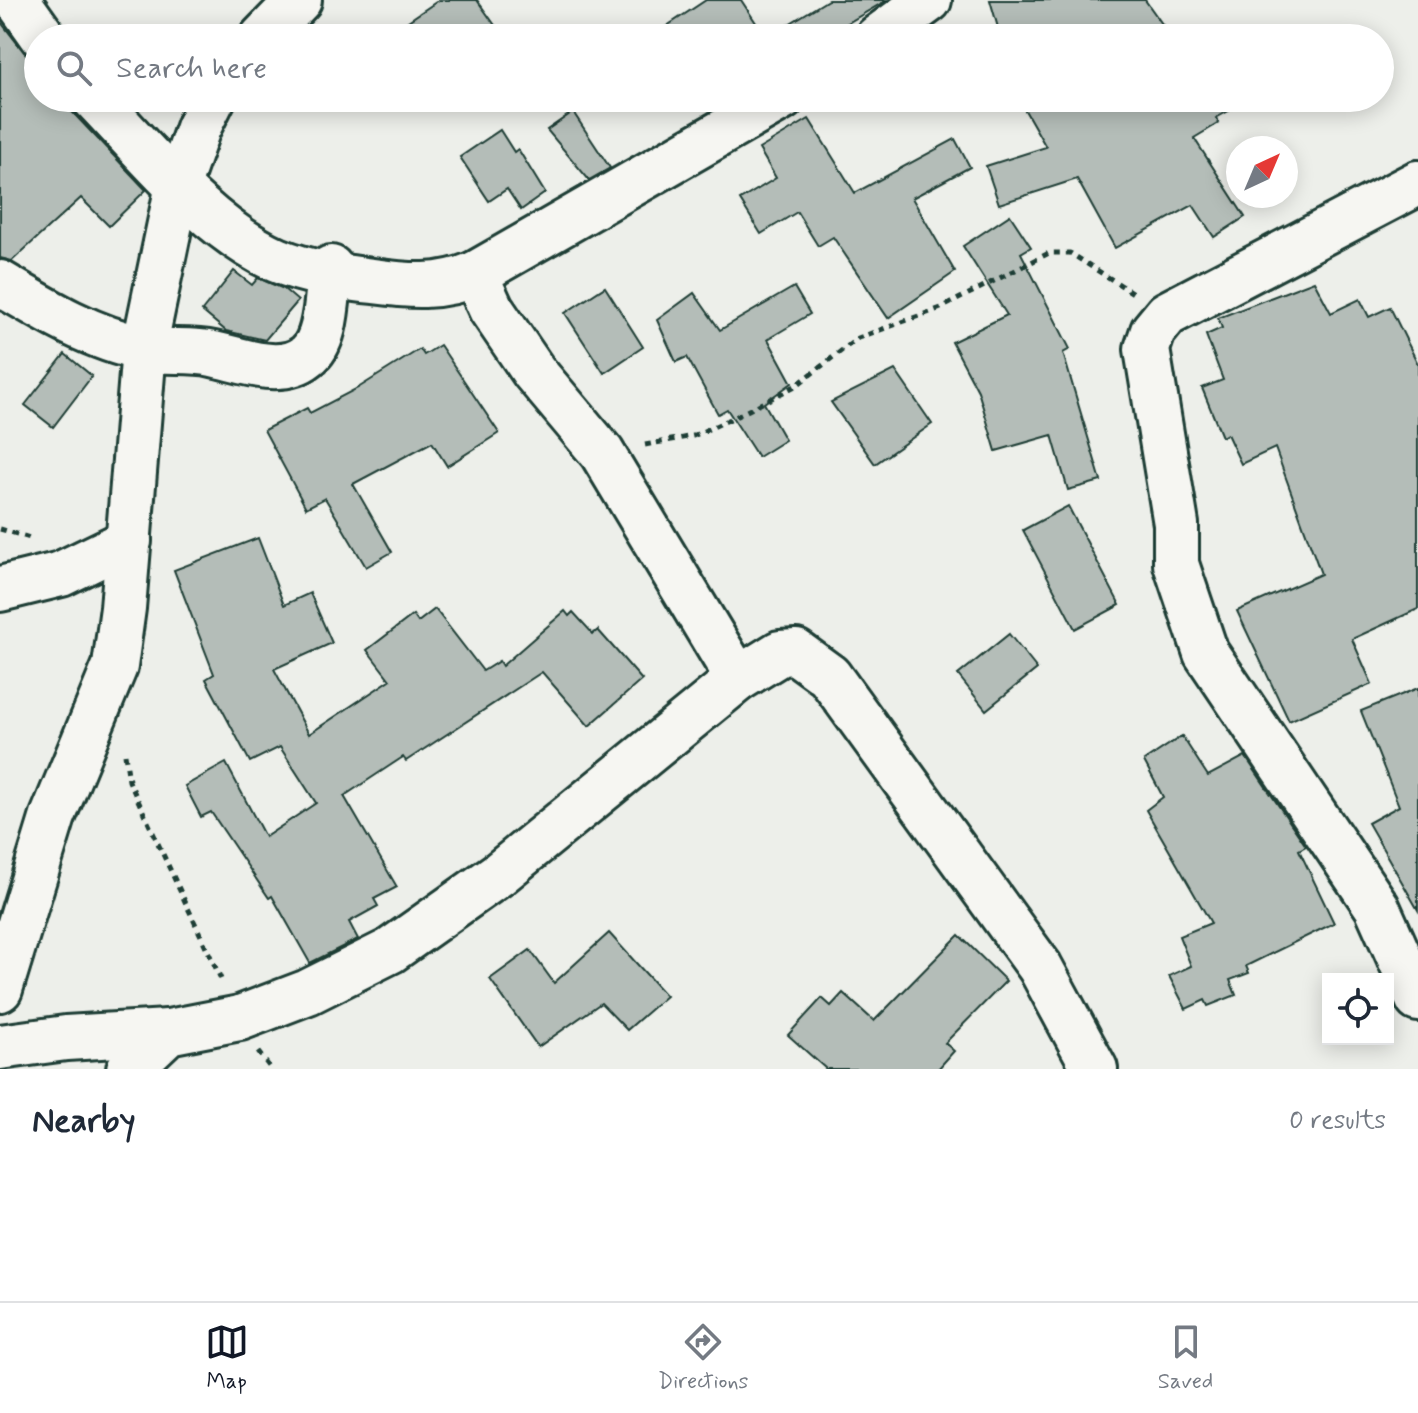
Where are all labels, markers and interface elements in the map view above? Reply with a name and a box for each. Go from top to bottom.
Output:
search box [24,24,1394,112]
icon: search [52,46,96,90]
text: Search here [116,49,267,88]
north arrow [1226,136,1298,208]
map controls [1322,973,1394,1045]
button: locate [1322,973,1394,1045]
text: Nearby [32,1099,136,1144]
text: 0 results [1289,1104,1386,1138]
tab: Map [205,1320,249,1396]
tab: Directions [658,1320,748,1396]
tab: Saved [1158,1320,1213,1396]

